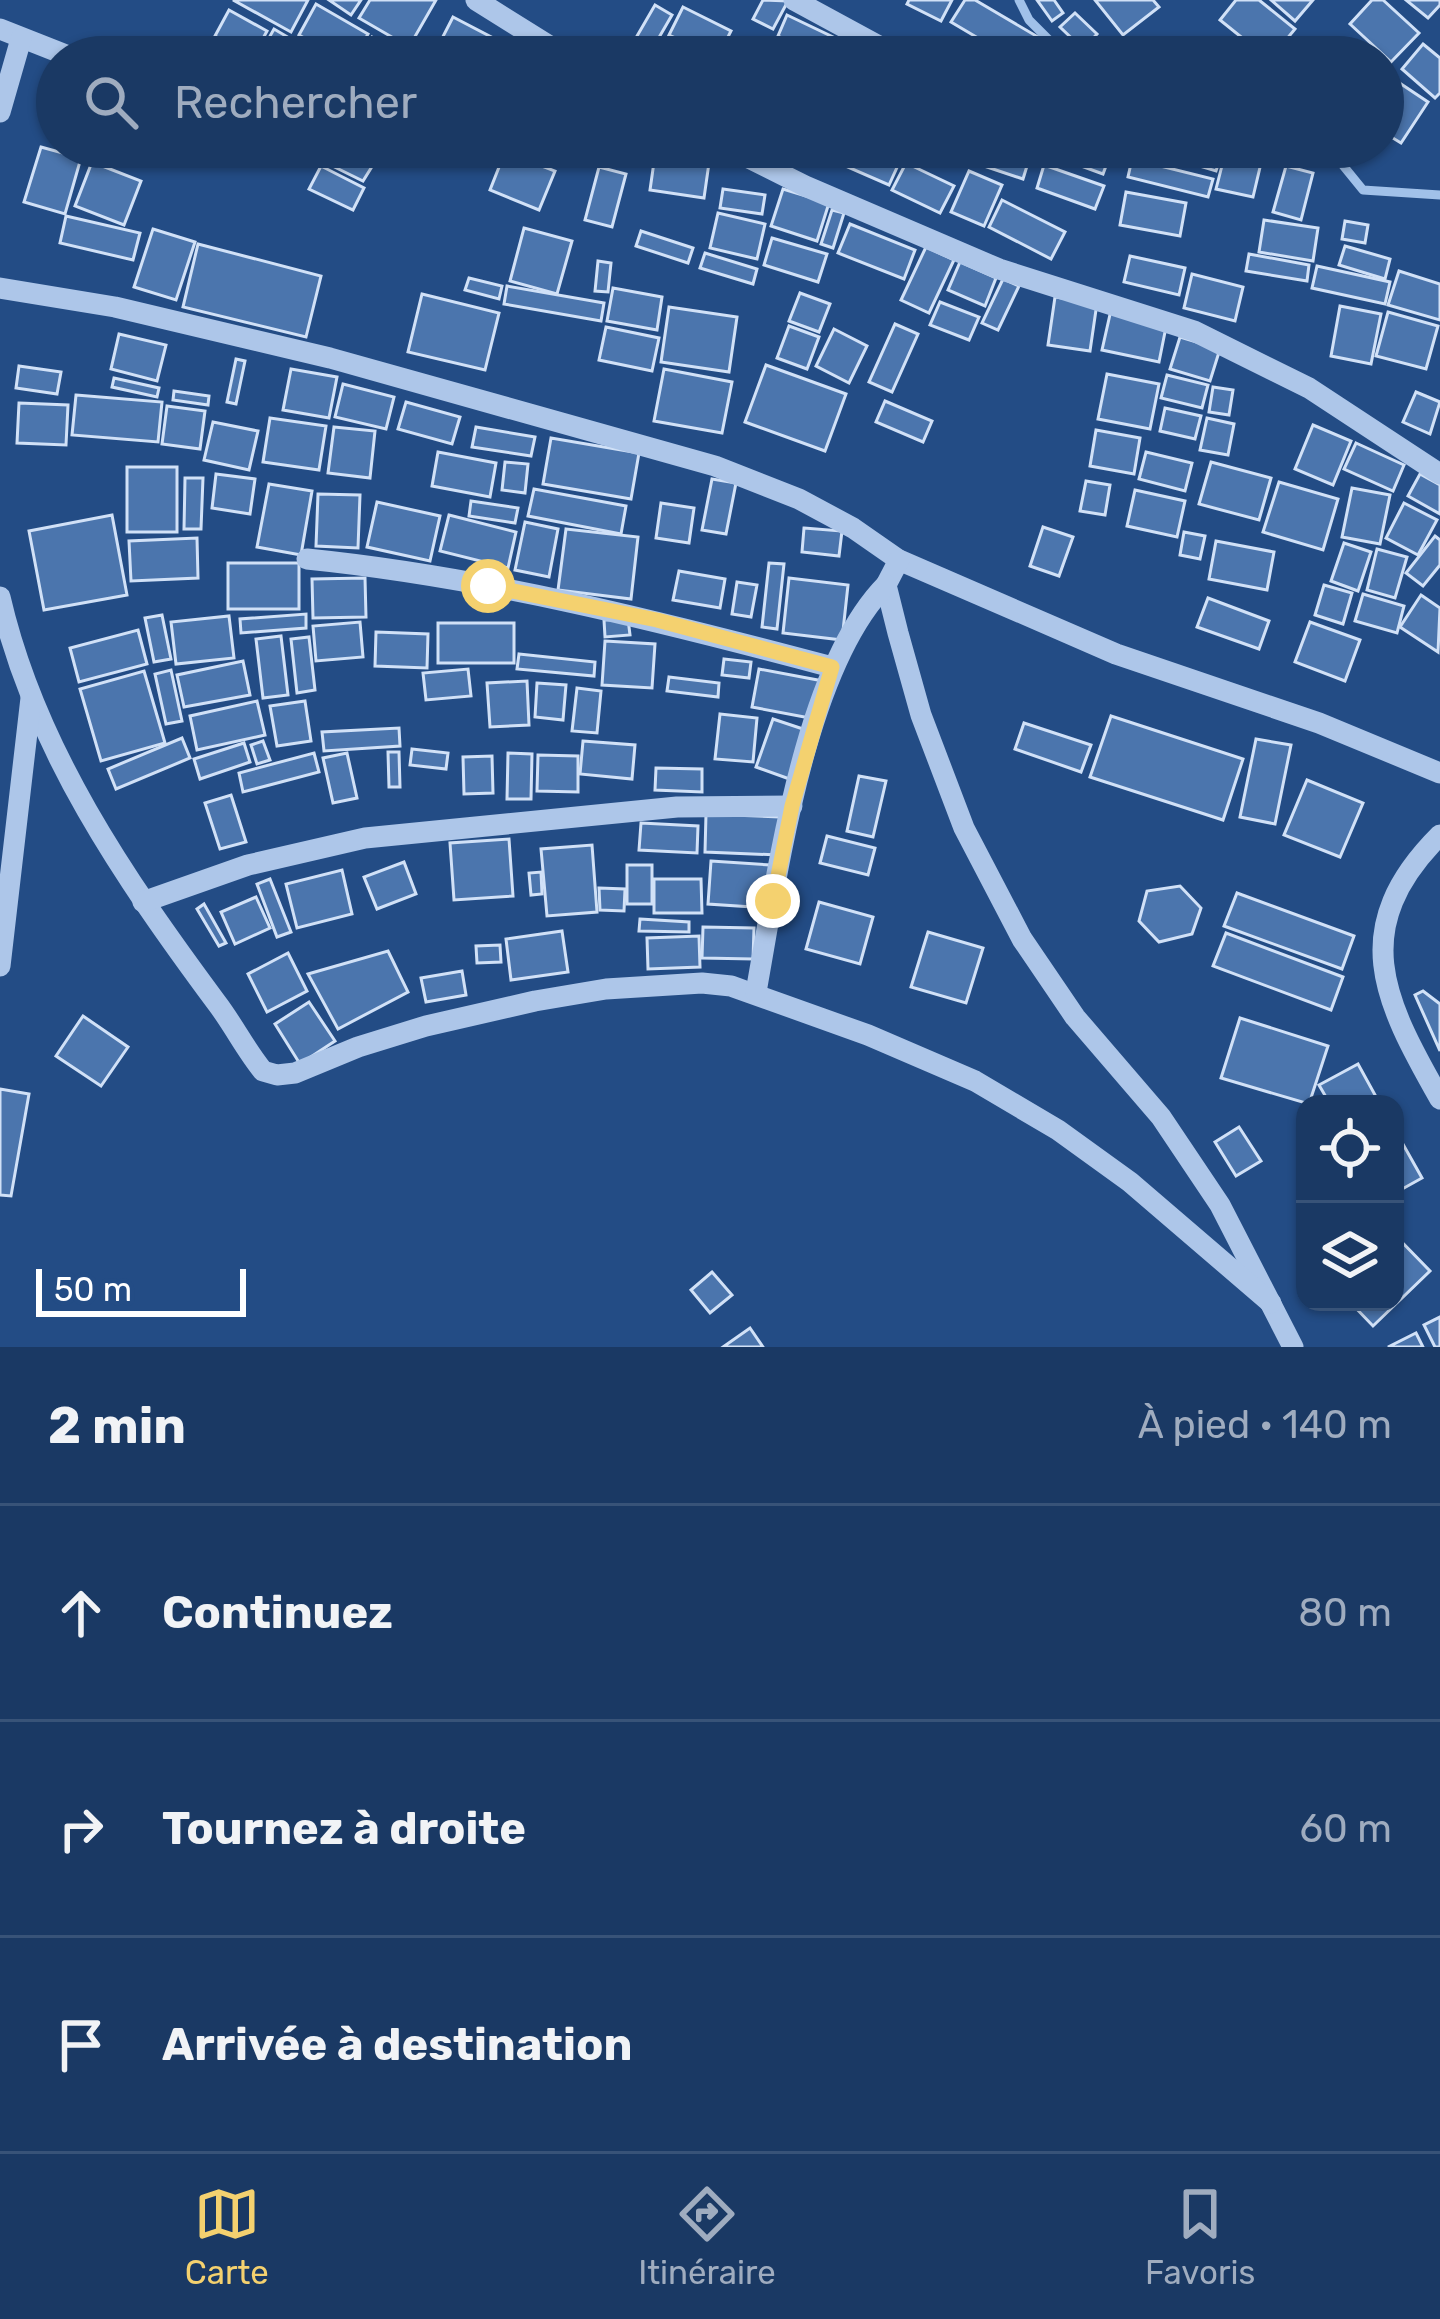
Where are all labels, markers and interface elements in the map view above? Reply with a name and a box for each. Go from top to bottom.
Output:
search box [36,36,1404,168]
icon: search [78,69,144,135]
text: Rechercher [174,76,417,129]
route start [461,559,515,613]
route end [746,874,800,928]
map controls [1296,1095,1404,1311]
button: locate [1296,1095,1404,1203]
button: layers [1296,1203,1404,1311]
scale bar [36,1263,246,1316]
text: 50 m [54,1270,132,1309]
text: 2 min [48,1395,186,1456]
text: À pied · 140 m [1138,1402,1392,1448]
icon: ahead [48,1580,114,1646]
text: Continuez [162,1586,393,1639]
text: 80 m [1298,1590,1392,1636]
icon: right [48,1796,114,1862]
text: Tournez à droite [162,1802,526,1855]
text: 60 m [1299,1806,1392,1852]
icon: arrive [48,2012,114,2078]
text: Arrivée à destination [162,2018,632,2071]
tab: Carte [185,2181,269,2292]
tab: Itinéraire [638,2181,776,2292]
tab: Favoris [1145,2181,1255,2292]

